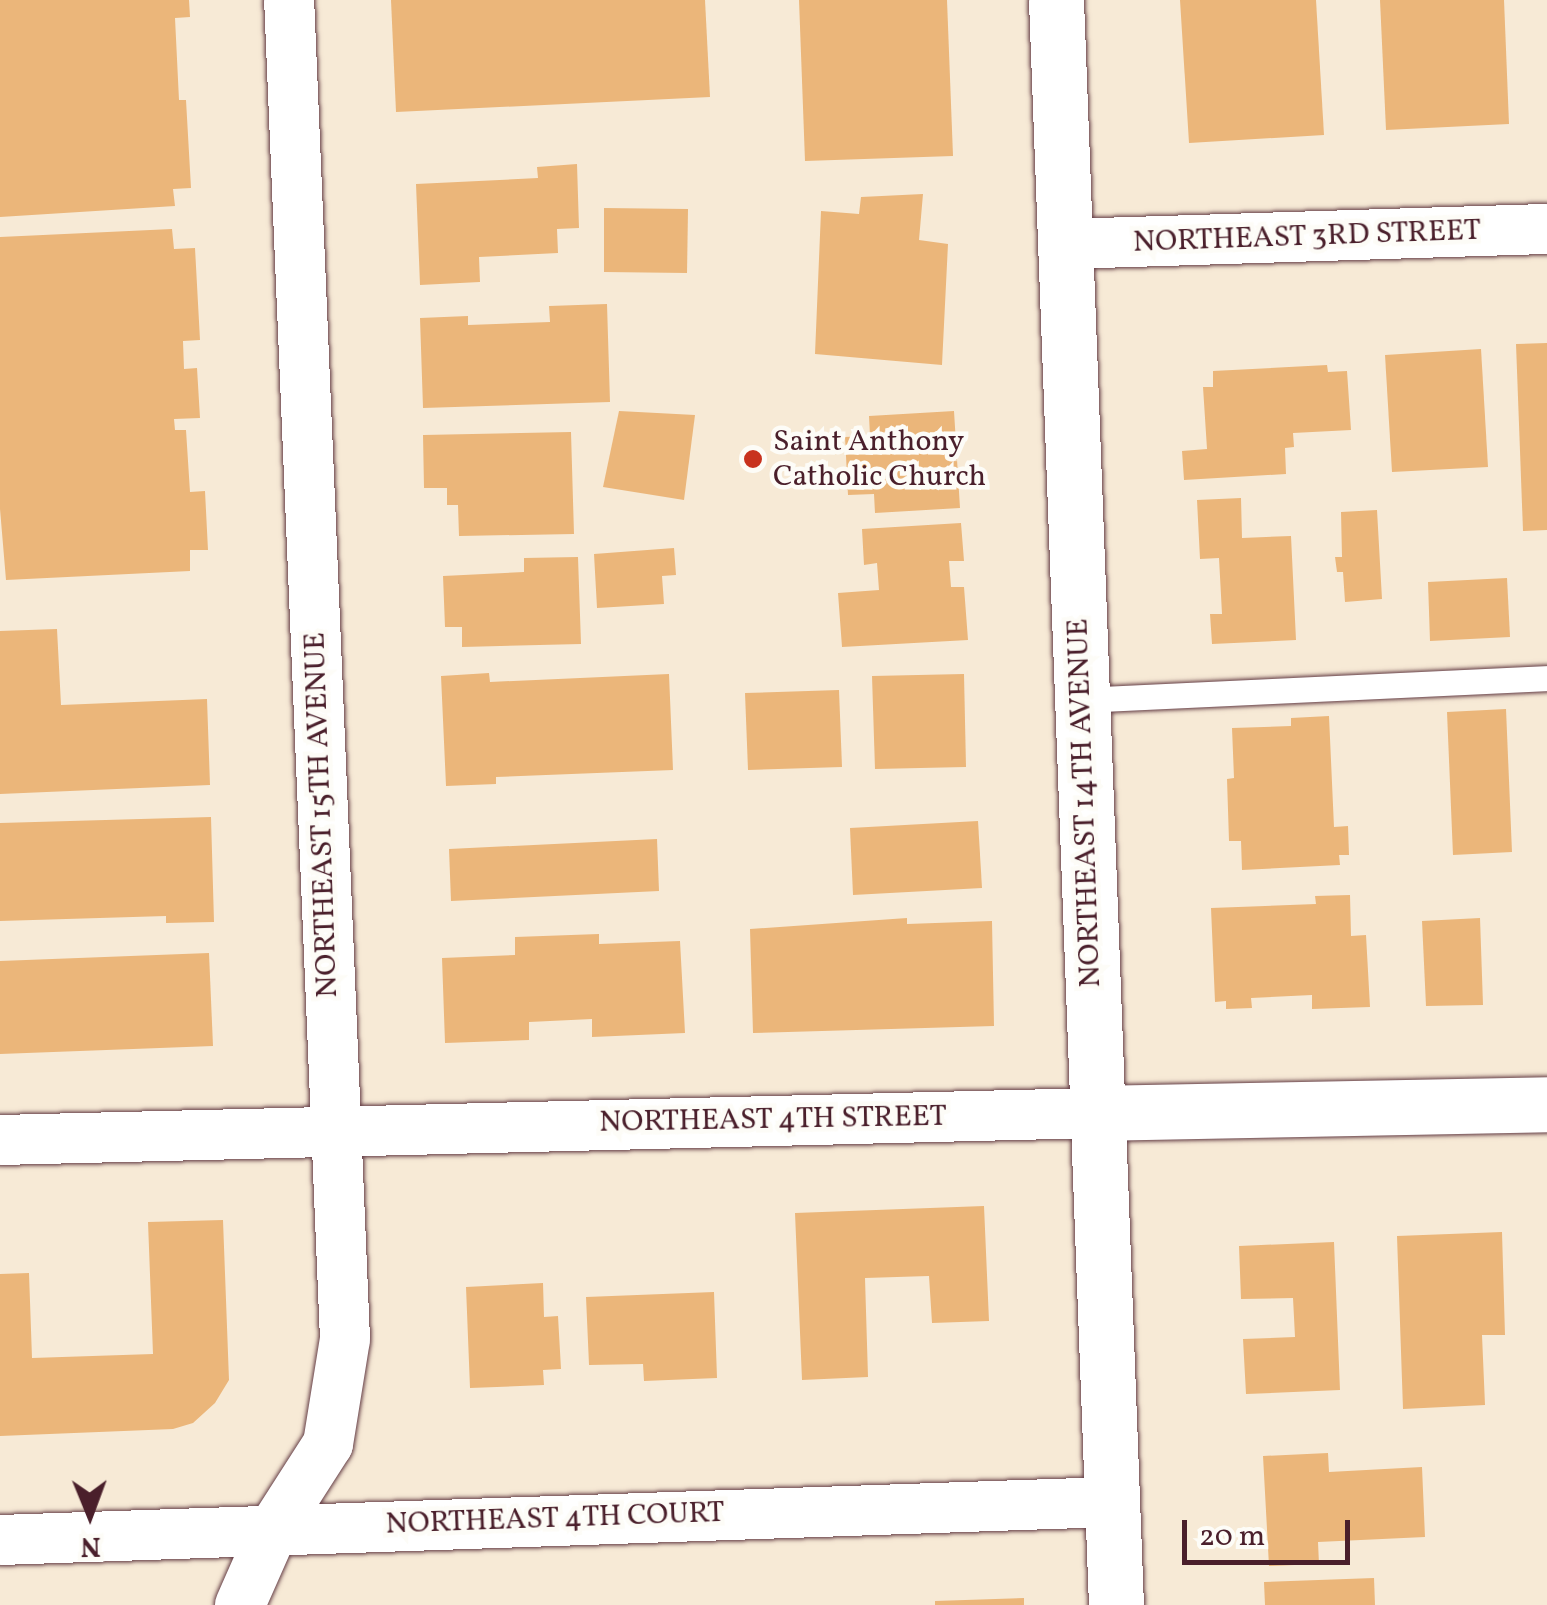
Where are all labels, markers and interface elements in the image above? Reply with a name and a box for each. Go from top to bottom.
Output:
street label: NORTHEAST 3RD STREET [1132,213,1482,261]
place label: Saint Anthony Catholic Church [773,424,986,494]
marker: Saint Anthony Catholic Church [742,448,764,470]
street label: NORTHEAST 14TH AVENUE [1061,617,1109,989]
street label: NORTHEAST 15TH AVENUE [298,631,346,999]
street label: NORTHEAST 4TH STREET [598,1099,948,1141]
north arrow [40,1465,140,1565]
street label: NORTHEAST 4TH COURT [384,1495,726,1543]
scale bar [1187,1500,1354,1562]
text: 20 m [1199,1516,1265,1558]
text: N [80,1526,101,1565]

